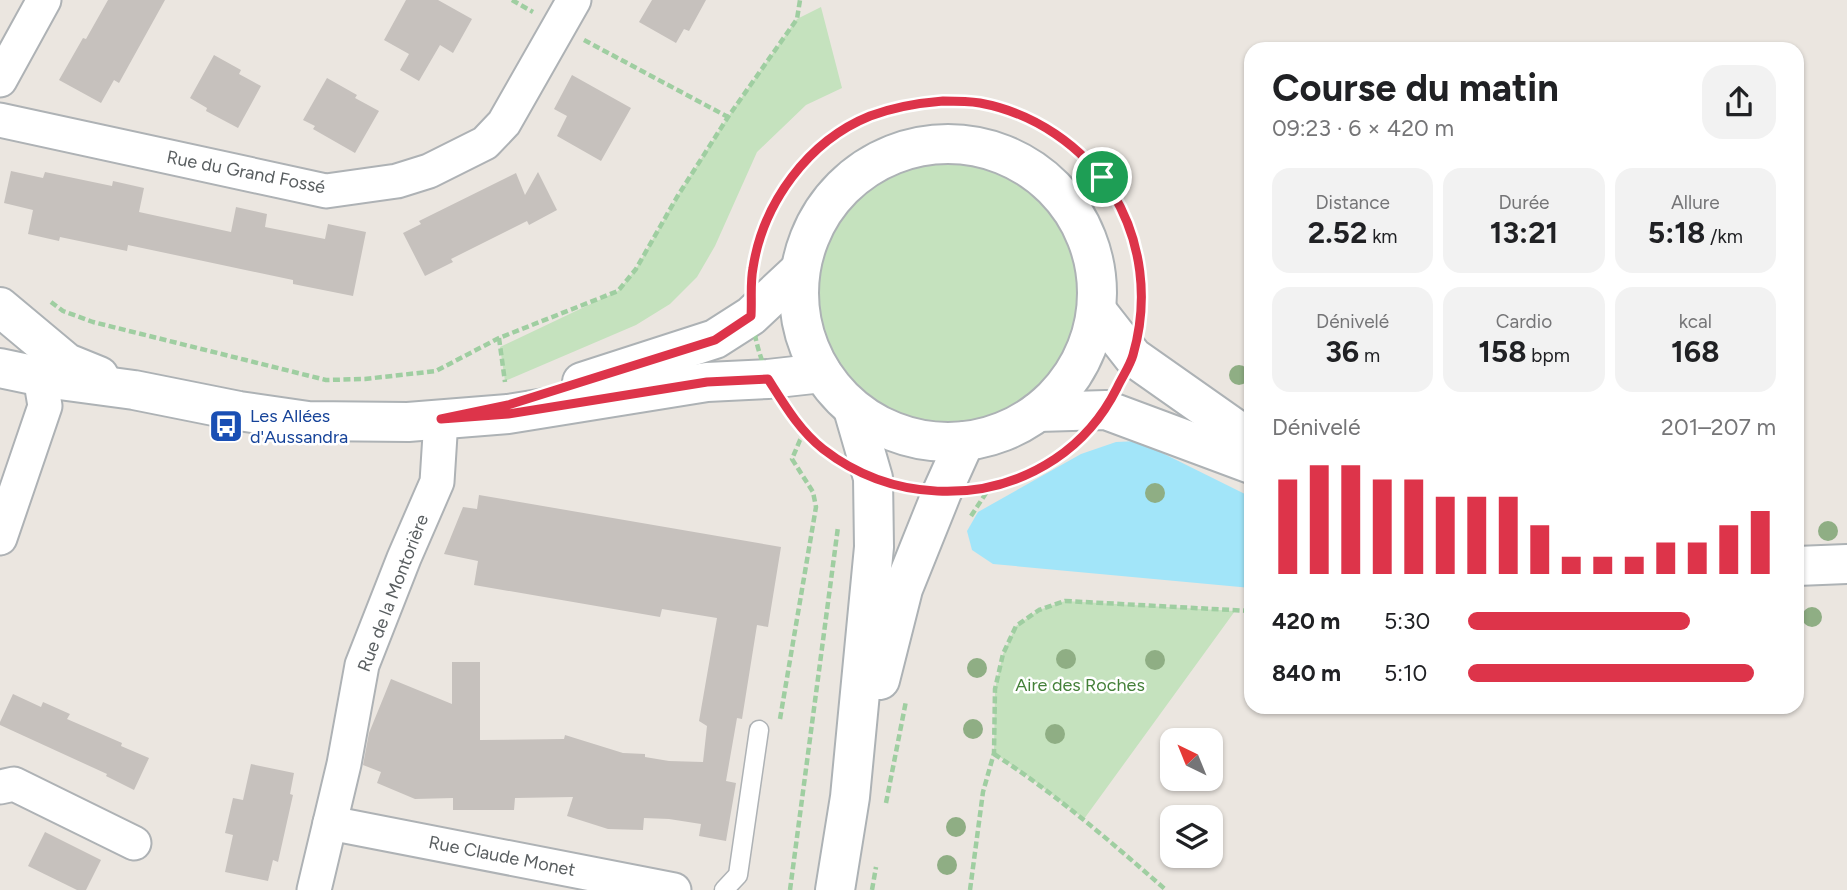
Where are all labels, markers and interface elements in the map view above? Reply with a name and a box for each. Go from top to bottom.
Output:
text: Course du matin [1272,65,1559,111]
button: share [1702,65,1776,139]
text: 09:23 · 6 × 420 m [1272,114,1454,142]
street label: Rue du Grand Fossé [165,146,327,198]
pin [1072,147,1132,207]
icon: arrive [1083,158,1121,196]
text: Distance [1315,191,1390,214]
text: Durée [1499,191,1549,214]
text: Allure [1671,191,1720,214]
text: 2.52 [1308,214,1367,251]
text: 13:21 [1490,214,1558,251]
text: 5:18 [1648,214,1705,251]
text: km [1367,225,1398,248]
text: /km [1705,225,1743,248]
text: Dénivelé [1316,310,1389,333]
text: Cardio [1496,310,1552,333]
text: kcal [1679,310,1712,333]
text: 36 [1325,333,1359,370]
text: 158 [1478,333,1527,370]
text: 168 [1671,333,1720,370]
text: m [1359,344,1380,367]
text: bpm [1527,344,1570,367]
place label: Les Allées d'Aussandra [250,405,348,448]
bus stop icon: Les Allées d'Aussandra [207,407,245,445]
text: Dénivelé [1272,413,1360,441]
text: 201–207 m [1661,413,1776,441]
street label: Rue de la Montorière [353,511,433,675]
text: 420 m [1272,607,1340,635]
text: 5:30 [1384,607,1430,635]
text: 840 m [1272,659,1341,687]
text: 5:10 [1384,659,1427,687]
park label: Aire des Roches [1015,674,1145,696]
north arrow [1160,728,1223,791]
map controls [1160,728,1223,868]
button: layers [1160,805,1223,868]
street label: Rue Claude Monet [427,831,577,881]

